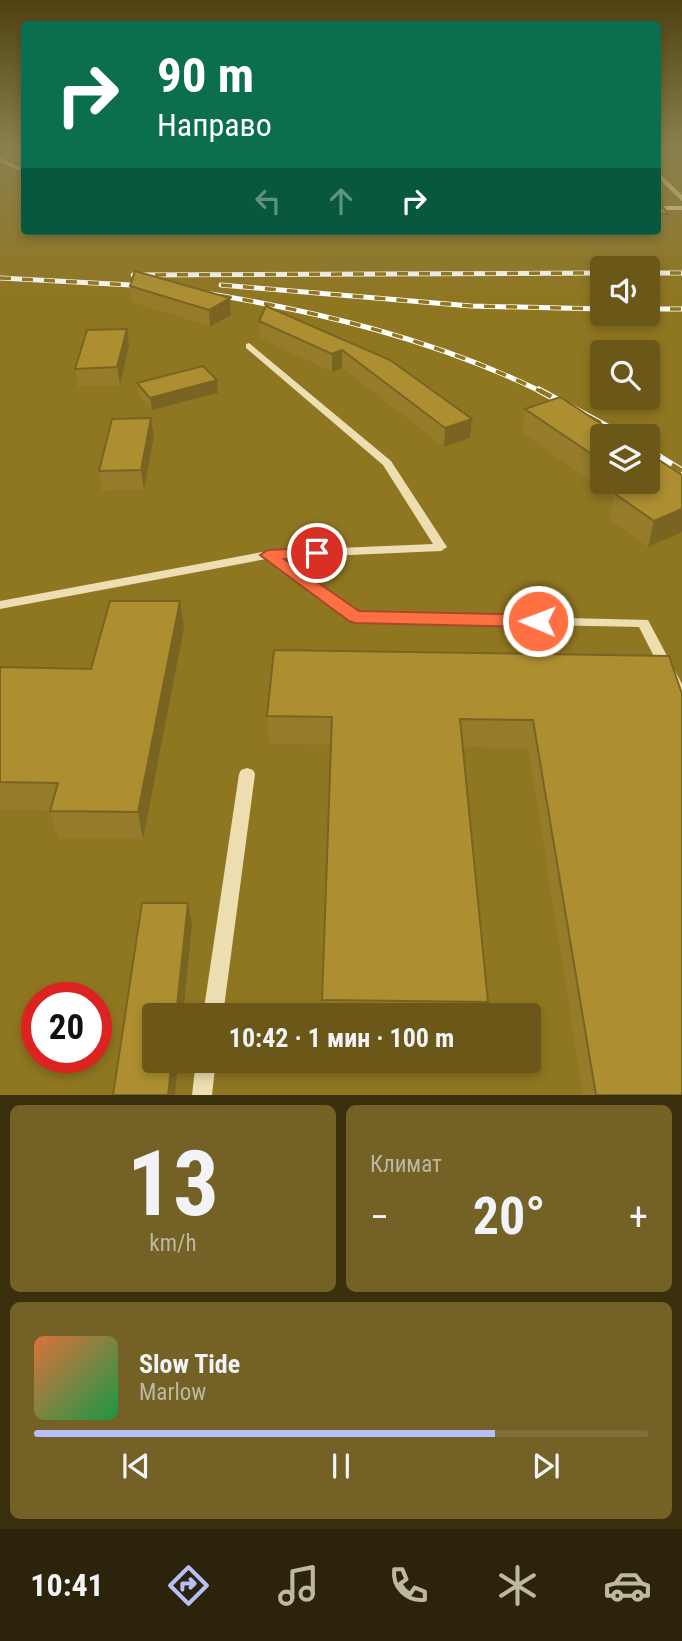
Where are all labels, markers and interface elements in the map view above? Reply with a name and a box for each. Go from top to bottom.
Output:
text: 90 m [157,47,254,104]
icon: right [42,49,133,140]
text: Направо [157,106,272,144]
icon: left [249,182,287,220]
icon: ahead [322,182,360,220]
icon: right [395,182,433,220]
map controls [590,256,660,494]
button: sound [590,256,660,326]
button: search [590,340,660,410]
button: layers [590,424,660,494]
pin [287,523,347,583]
icon: arrive [298,534,336,572]
position arrow [501,584,575,658]
speed limit sign: 20 [21,982,112,1073]
text: 10:42 · 1 мин · 100 m [229,1023,454,1053]
text: 13 [127,1131,219,1237]
text: Климат [370,1151,442,1178]
text: 20° [473,1186,545,1247]
text: − [370,1195,389,1239]
text: + [629,1195,648,1239]
text: km/h [149,1230,197,1257]
text: Slow Tide [139,1349,240,1379]
text: Marlow [139,1379,206,1406]
icon: previous [117,1447,155,1485]
icon: pause [322,1447,360,1485]
icon: next [527,1447,565,1485]
icon: directions [164,1561,213,1610]
icon: music [274,1561,323,1610]
icon: phone [384,1561,433,1610]
icon: climate [493,1561,542,1610]
icon: car [603,1561,652,1610]
text: 10:41 [30,1566,104,1604]

